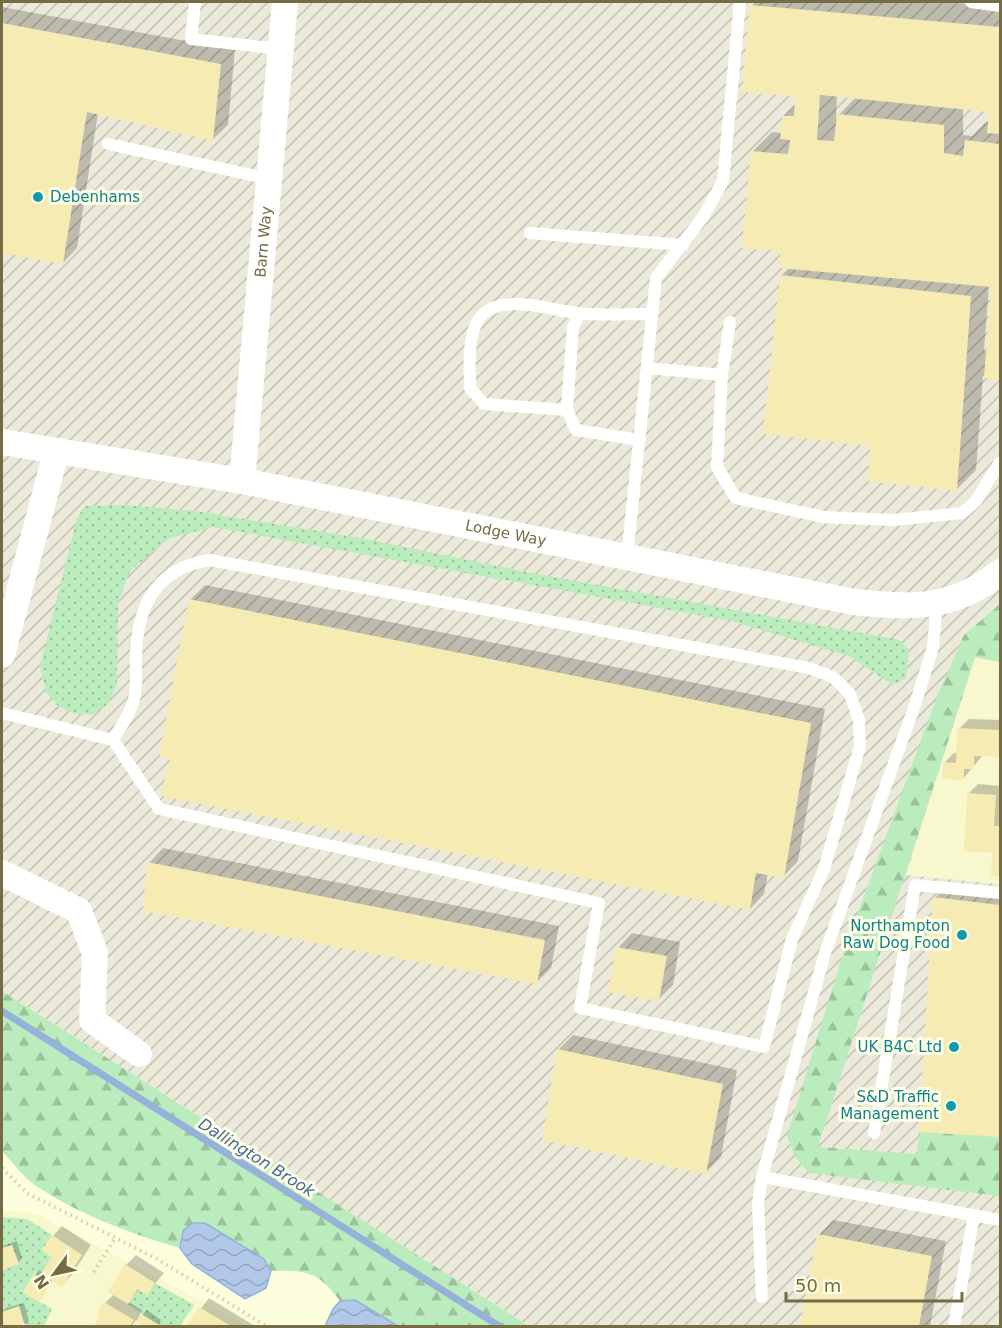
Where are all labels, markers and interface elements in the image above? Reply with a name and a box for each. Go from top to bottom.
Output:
place label: Debenhams [50,188,140,206]
marker: Debenhams [31,190,45,204]
street label: Barn Way [251,205,276,278]
street label: Lodge Way [464,516,548,550]
place label: Northampton Raw Dog Food [843,917,950,952]
marker: Northampton Raw Dog Food [955,928,969,942]
place label: UK B4C Ltd [858,1038,942,1056]
marker: UK B4C Ltd [947,1040,961,1054]
place label: S&D Traffic Management [840,1088,939,1123]
marker: S&D Traffic Management [944,1099,958,1113]
water label: Dallington Brook [195,1114,319,1201]
north arrow [24,1244,84,1304]
scale bar [786,1265,962,1303]
text: N [30,1271,53,1293]
text: 50 m [795,1275,841,1296]

